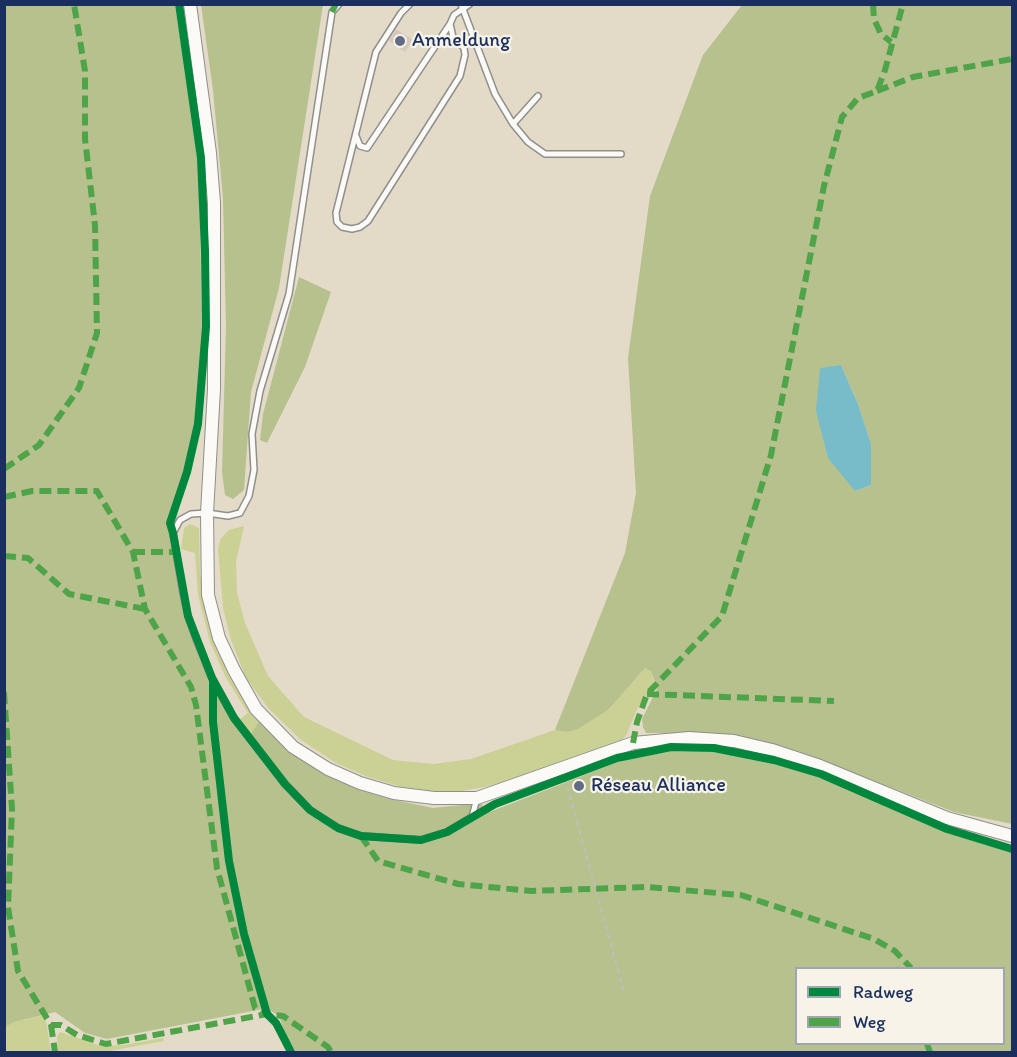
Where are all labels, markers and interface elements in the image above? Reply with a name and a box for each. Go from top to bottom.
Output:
place label: Anmeldung [412,29,510,53]
marker: Anmeldung [393,34,407,48]
place label: Réseau Alliance [591,774,726,798]
marker: Réseau Alliance [572,779,586,793]
legend [795,967,1005,1045]
text: Radweg [853,981,913,1003]
text: Weg [853,1011,886,1033]

